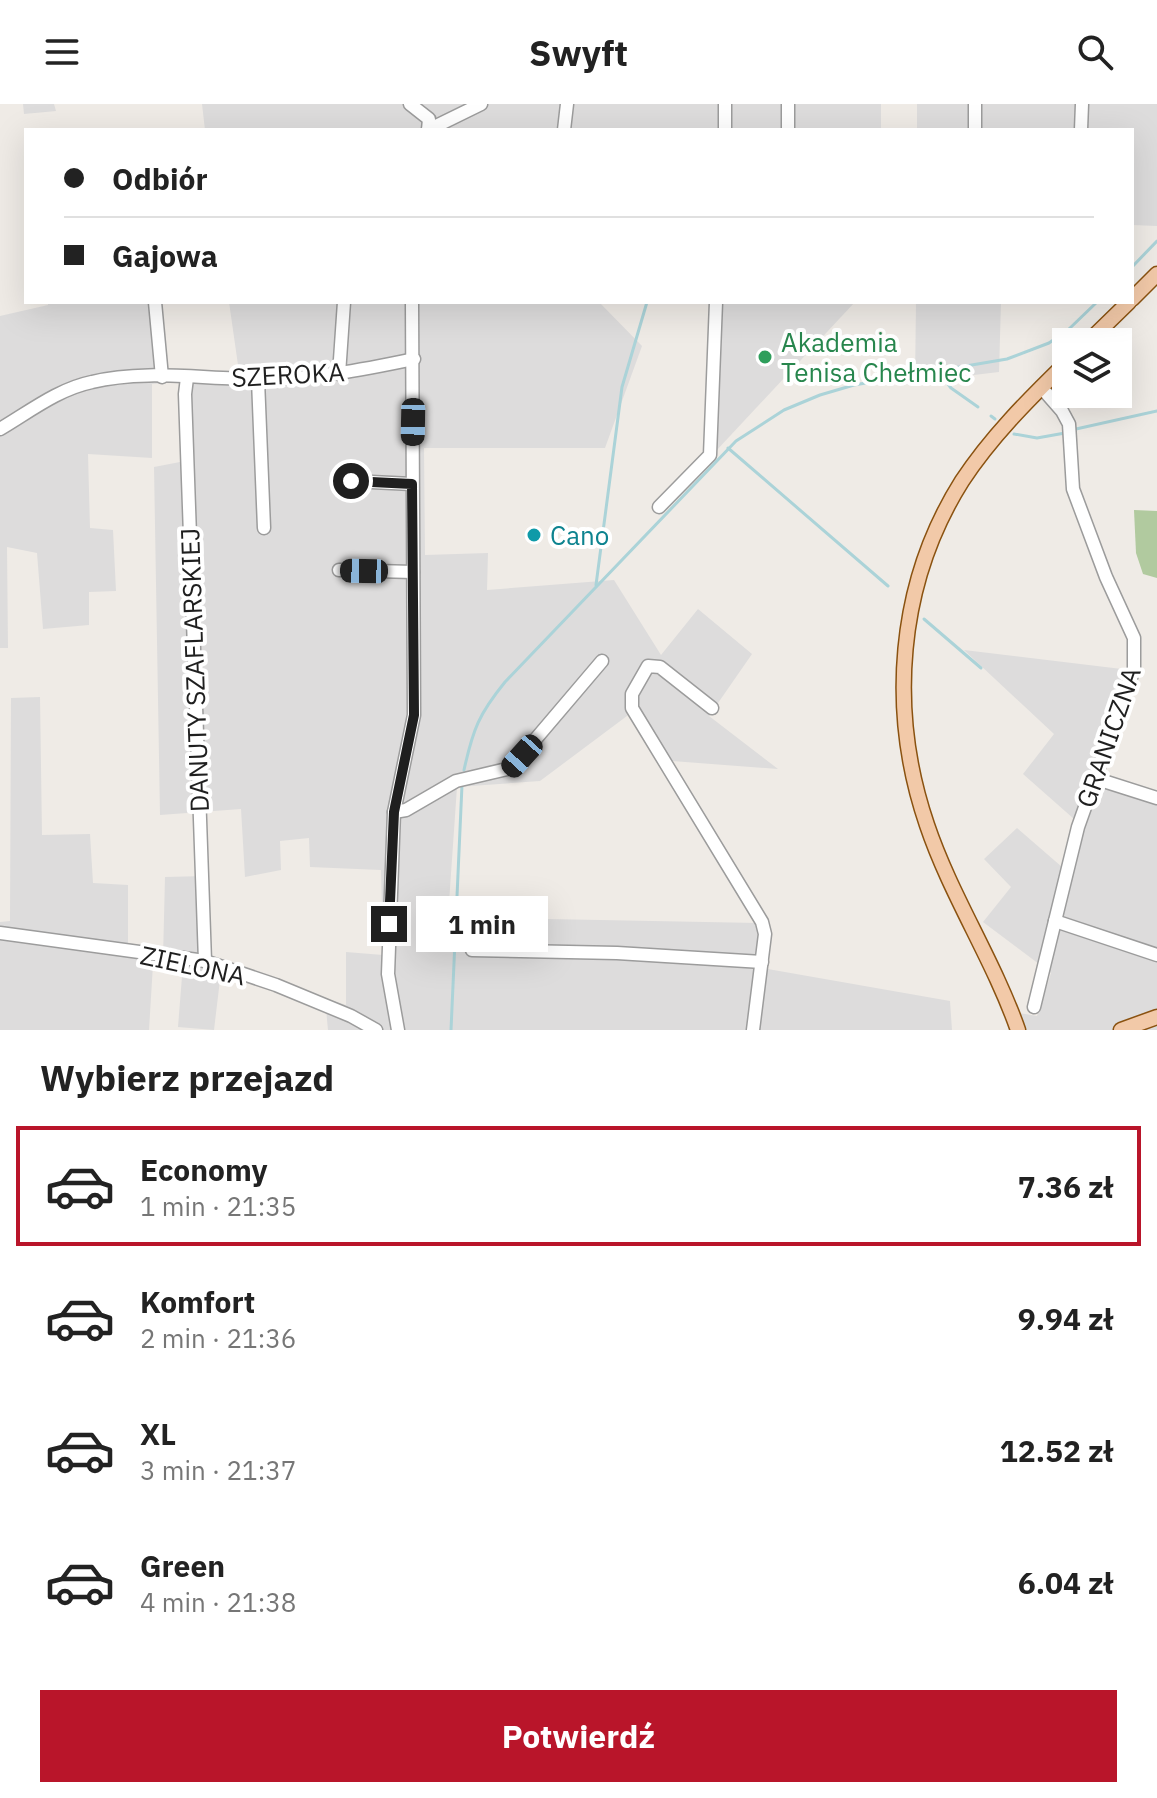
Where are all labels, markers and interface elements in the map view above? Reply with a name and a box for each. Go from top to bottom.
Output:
text: Swyft [529,29,628,76]
icon: menu [40,30,84,74]
icon: search [1073,30,1117,74]
text: Odbiór [112,159,208,198]
text: Gajowa [112,236,218,275]
place label: Akademia Tenisa Chełmiec [781,325,971,389]
map controls [1052,328,1132,408]
button: layers [1052,328,1132,408]
marker: Akademia Tenisa Chełmiec [756,348,774,366]
street label: SZEROKA [231,354,346,394]
car [401,398,425,446]
route start [333,463,369,499]
place label: Cano [550,518,609,552]
marker: Cano [525,526,543,544]
street label: DANUTY SZAFLARSKIEJ [172,527,216,813]
car [340,559,388,583]
street label: GRANICZNA [1068,662,1148,812]
car [497,730,547,782]
callout: 1 min [417,896,549,952]
route end [371,906,407,942]
text: 1 min [448,907,516,941]
street label: ZIELONA [137,937,249,993]
text: Wybierz przejazd [40,1054,334,1101]
icon: car [44,1150,116,1222]
text: Economy [140,1150,268,1189]
text: 7.36 zł [1018,1167,1113,1206]
text: 1 min · 21:35 [140,1189,296,1223]
icon: car [44,1282,116,1354]
text: Komfort [140,1282,255,1321]
text: 9.94 zł [1018,1299,1113,1338]
text: 2 min · 21:36 [140,1321,296,1355]
icon: car [44,1414,116,1486]
text: XL [140,1414,176,1453]
text: 12.52 zł [1000,1431,1113,1470]
text: 3 min · 21:37 [140,1453,296,1487]
icon: car [44,1546,116,1618]
text: Green [140,1546,225,1585]
text: 6.04 zł [1018,1563,1113,1602]
text: 4 min · 21:38 [140,1585,296,1619]
button: Potwierdź [40,1690,1117,1782]

